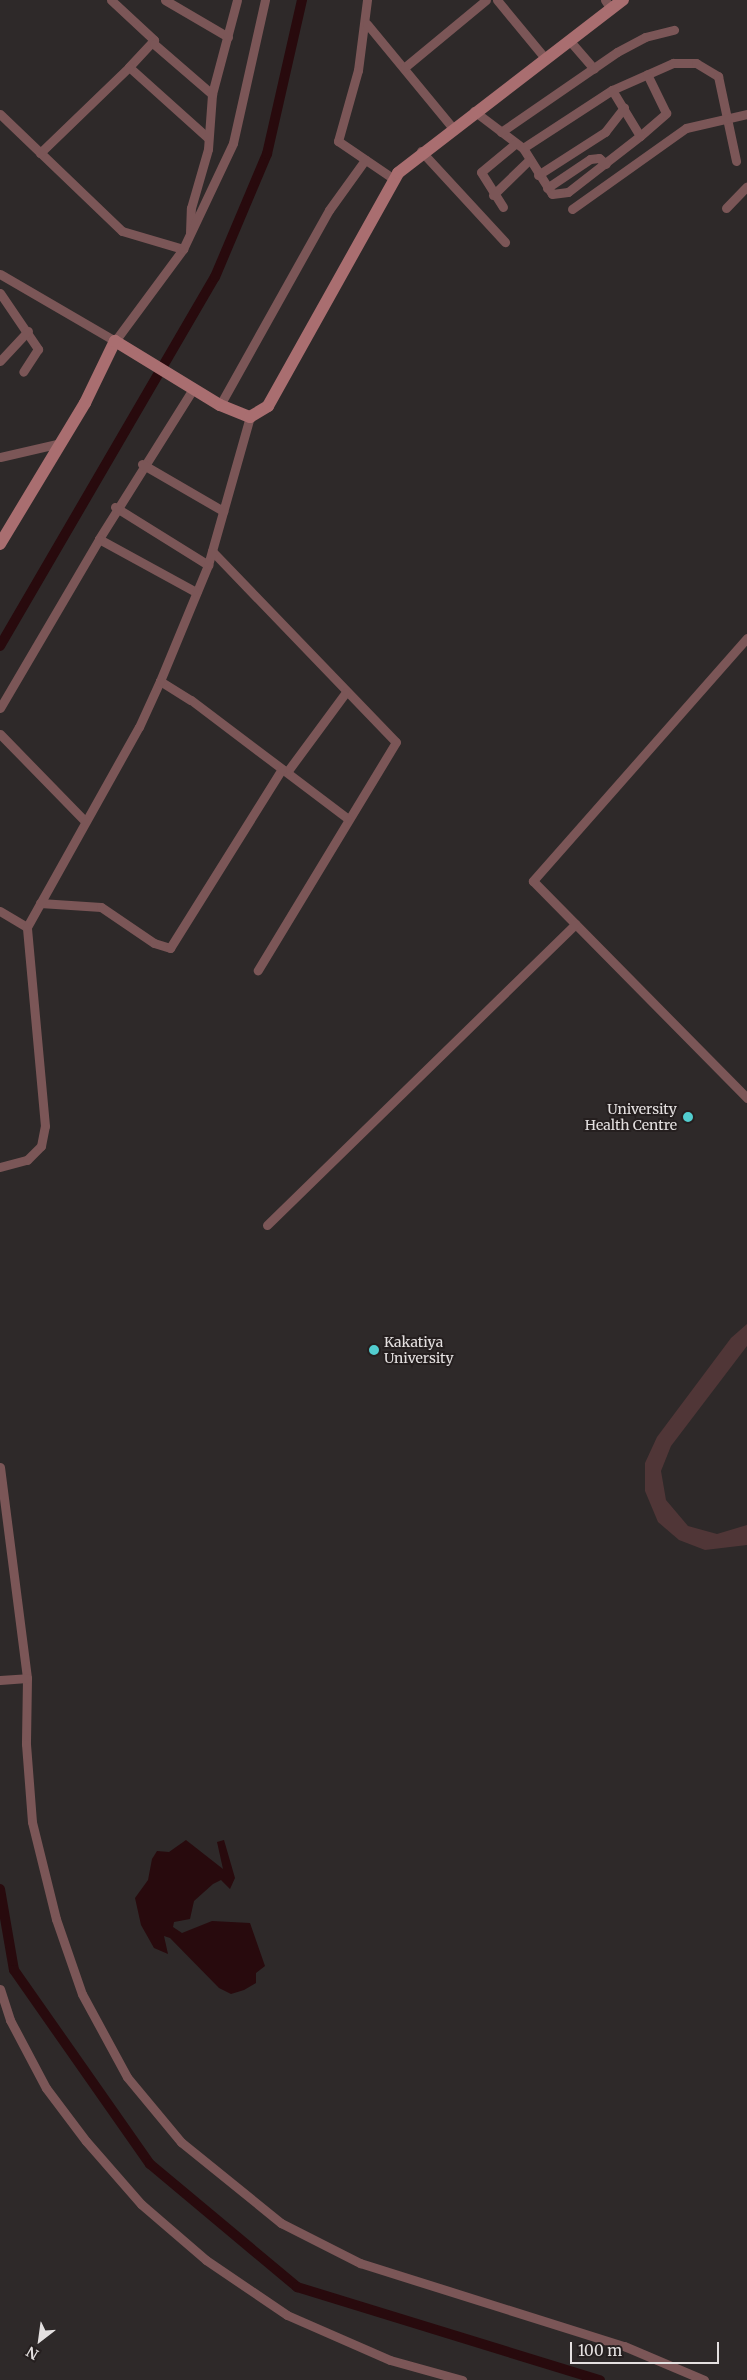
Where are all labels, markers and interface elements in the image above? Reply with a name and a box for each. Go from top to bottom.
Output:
place label: University Health Centre [585,1101,677,1134]
marker: University Health Centre [681,1110,695,1124]
place label: Kakatiya University [384,1334,454,1366]
marker: Kakatiya University [368,1344,380,1356]
north arrow [15,2315,65,2365]
scale bar [572,2332,721,2364]
text: 100 m [578,2341,622,2360]
text: N [23,2342,42,2364]

